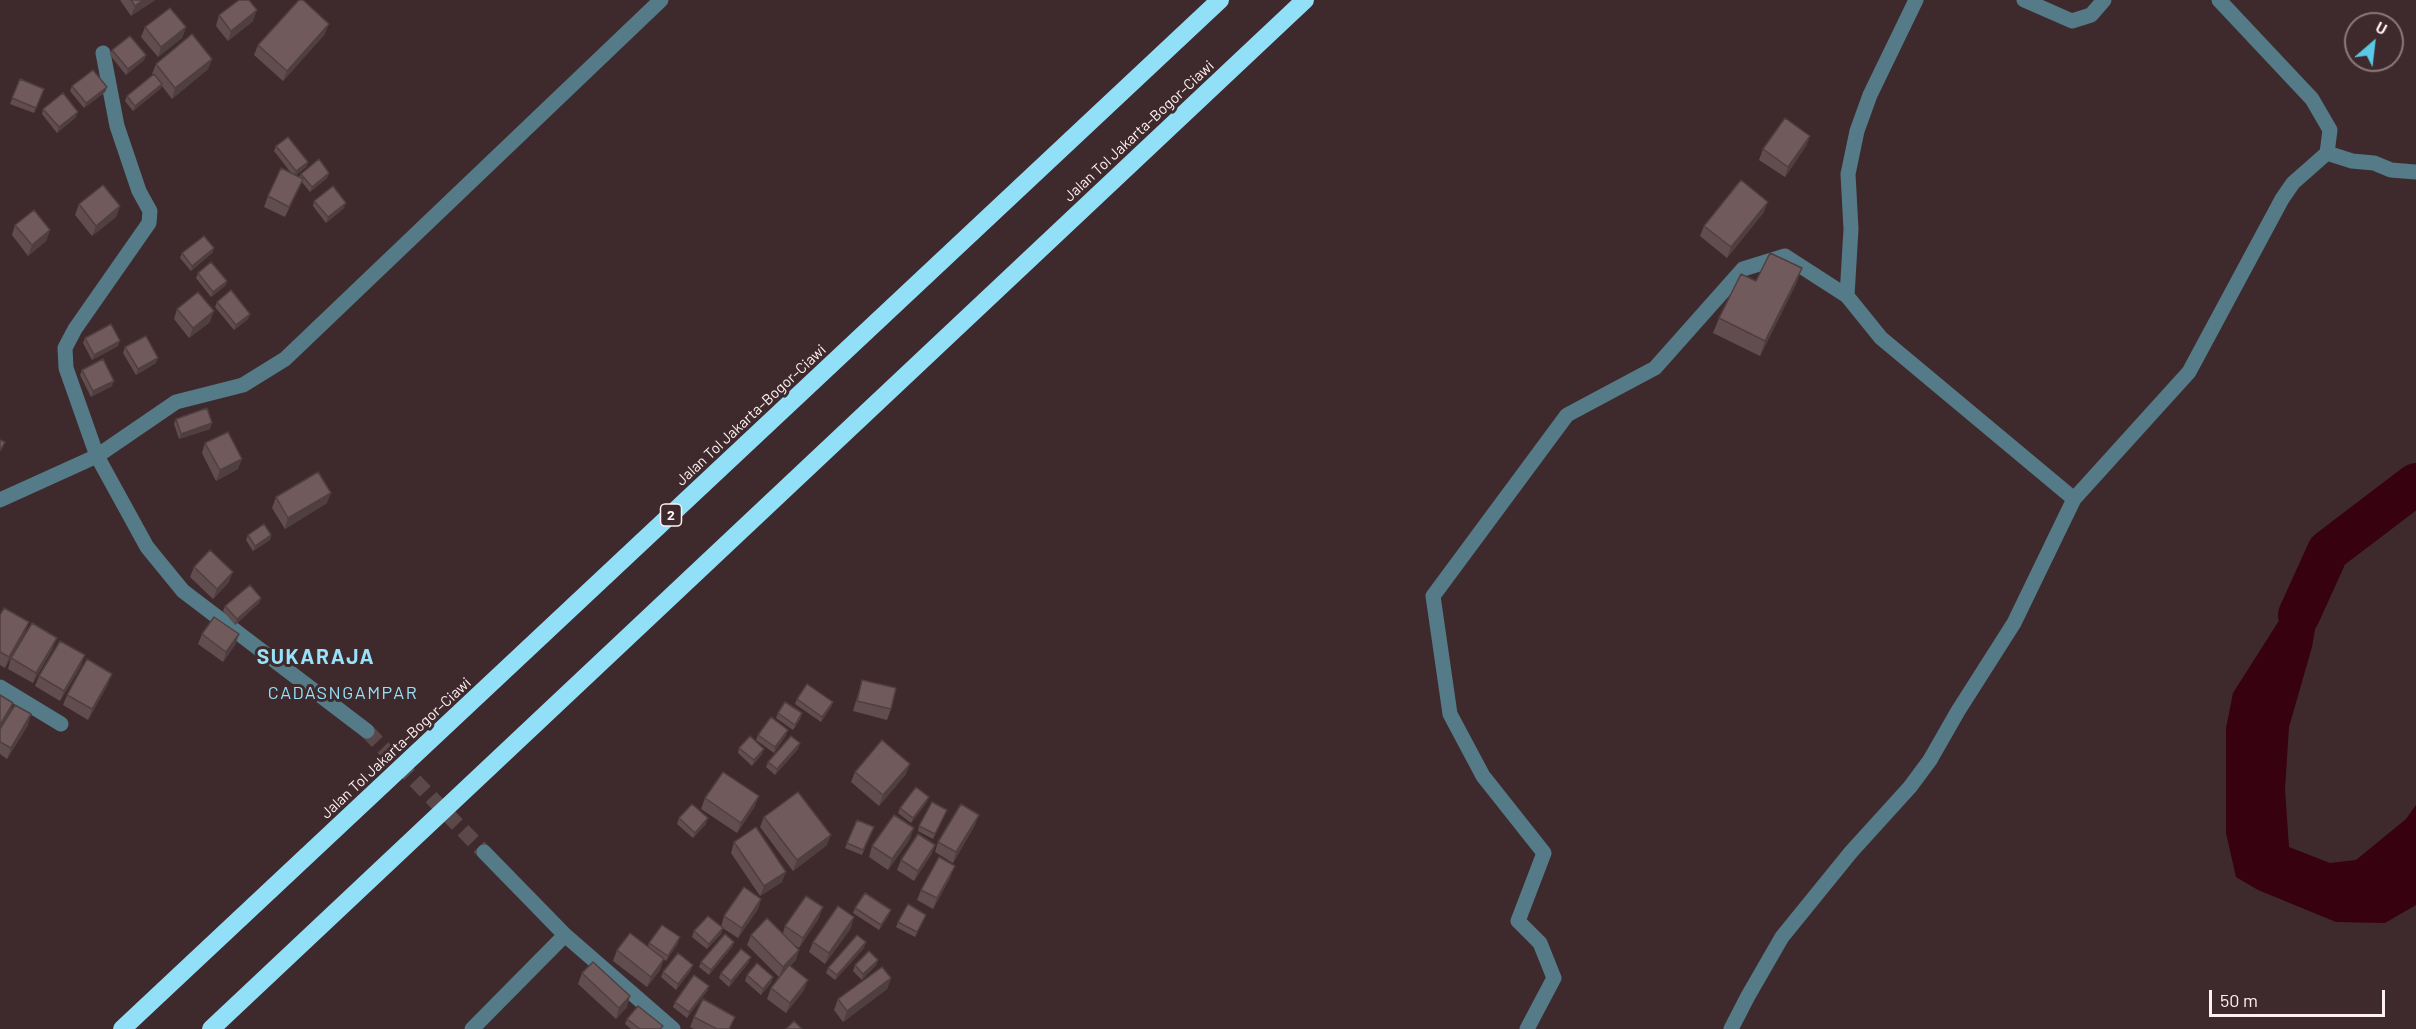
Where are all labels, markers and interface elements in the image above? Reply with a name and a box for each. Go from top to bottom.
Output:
north arrow [2344,12,2404,72]
text: U [2373,17,2391,38]
street label: Jalan Tol Jakarta–Bogor–Ciawi [1060,57,1218,205]
street label: Jalan Tol Jakarta–Bogor–Ciawi [672,341,830,489]
road number: 2 [660,504,682,526]
district label: SUKARAJA [257,644,375,670]
street label: Jalan Tol Jakarta–Bogor–Ciawi [317,674,475,822]
district label: CADASNGAMPAR [268,682,418,704]
scale bar [2212,978,2388,1016]
text: 50 m [2220,989,2258,1011]

